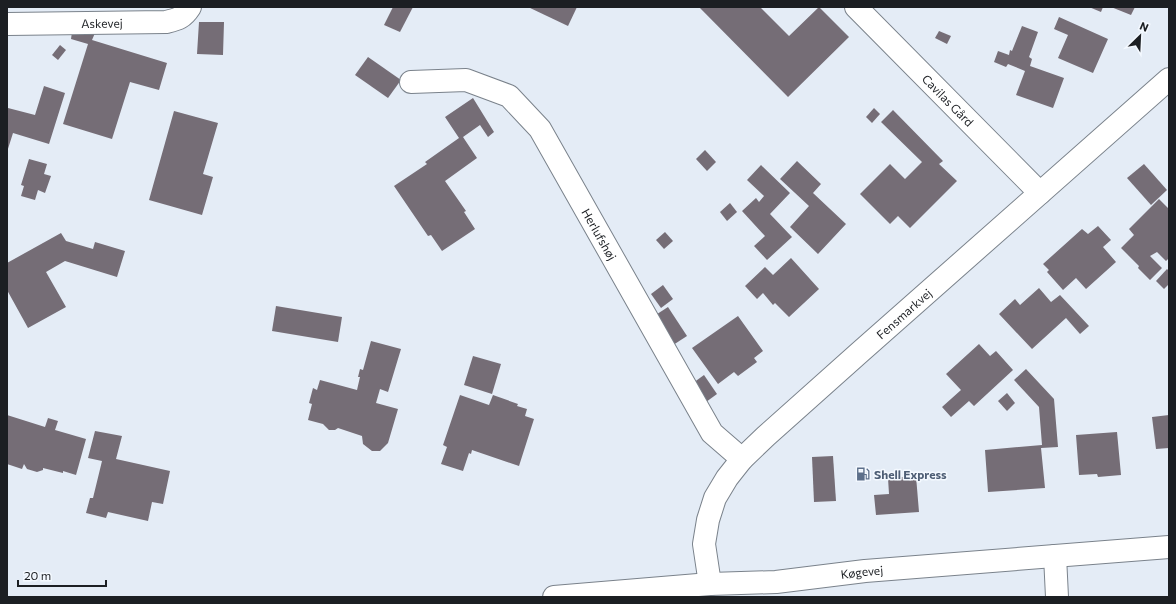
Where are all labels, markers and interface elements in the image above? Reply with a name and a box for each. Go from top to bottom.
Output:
street label: Askevej [81,16,123,30]
north arrow [1120,16,1160,56]
text: N [1138,19,1151,34]
street label: Cavilas Gård [919,71,977,129]
street label: Herlufshøj [579,206,620,262]
street label: Fensmarkvej [873,285,934,341]
fuel station icon: Shell Express [855,466,871,482]
place label: Shell Express [874,467,947,481]
scale bar [18,562,106,588]
street label: Køgevej [840,563,884,581]
text: 20 m [24,568,51,582]

